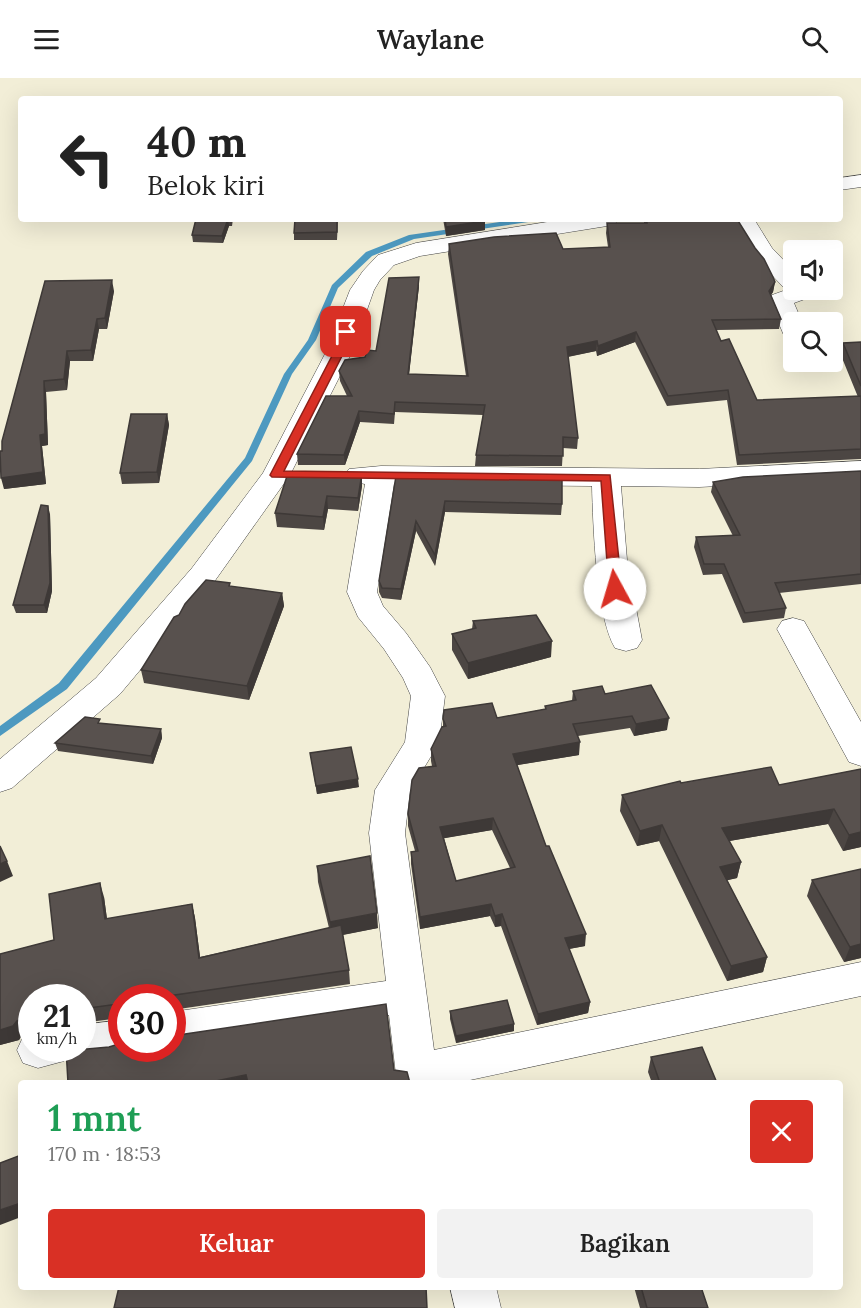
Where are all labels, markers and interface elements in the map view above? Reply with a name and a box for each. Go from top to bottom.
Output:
text: Waylane [377,22,484,56]
icon: menu [30,23,63,56]
icon: search [798,23,831,56]
text: 40 m [147,115,246,169]
icon: left [48,120,126,198]
text: Belok kiri [147,168,265,202]
map controls [783,240,843,372]
button: sound [783,240,843,300]
pin [320,306,371,357]
button: search [783,312,843,372]
icon: arrive [329,315,362,348]
position arrow [583,557,647,621]
speed limit sign: 30 [108,984,186,1062]
text: 21 [43,997,71,1035]
text: km/h [37,1029,77,1048]
text: 1 mnt [48,1095,141,1141]
button: close [750,1100,813,1163]
text: 170 m · 18:53 [48,1141,161,1166]
button: Keluar [48,1209,425,1278]
button: Bagikan [437,1209,813,1278]

